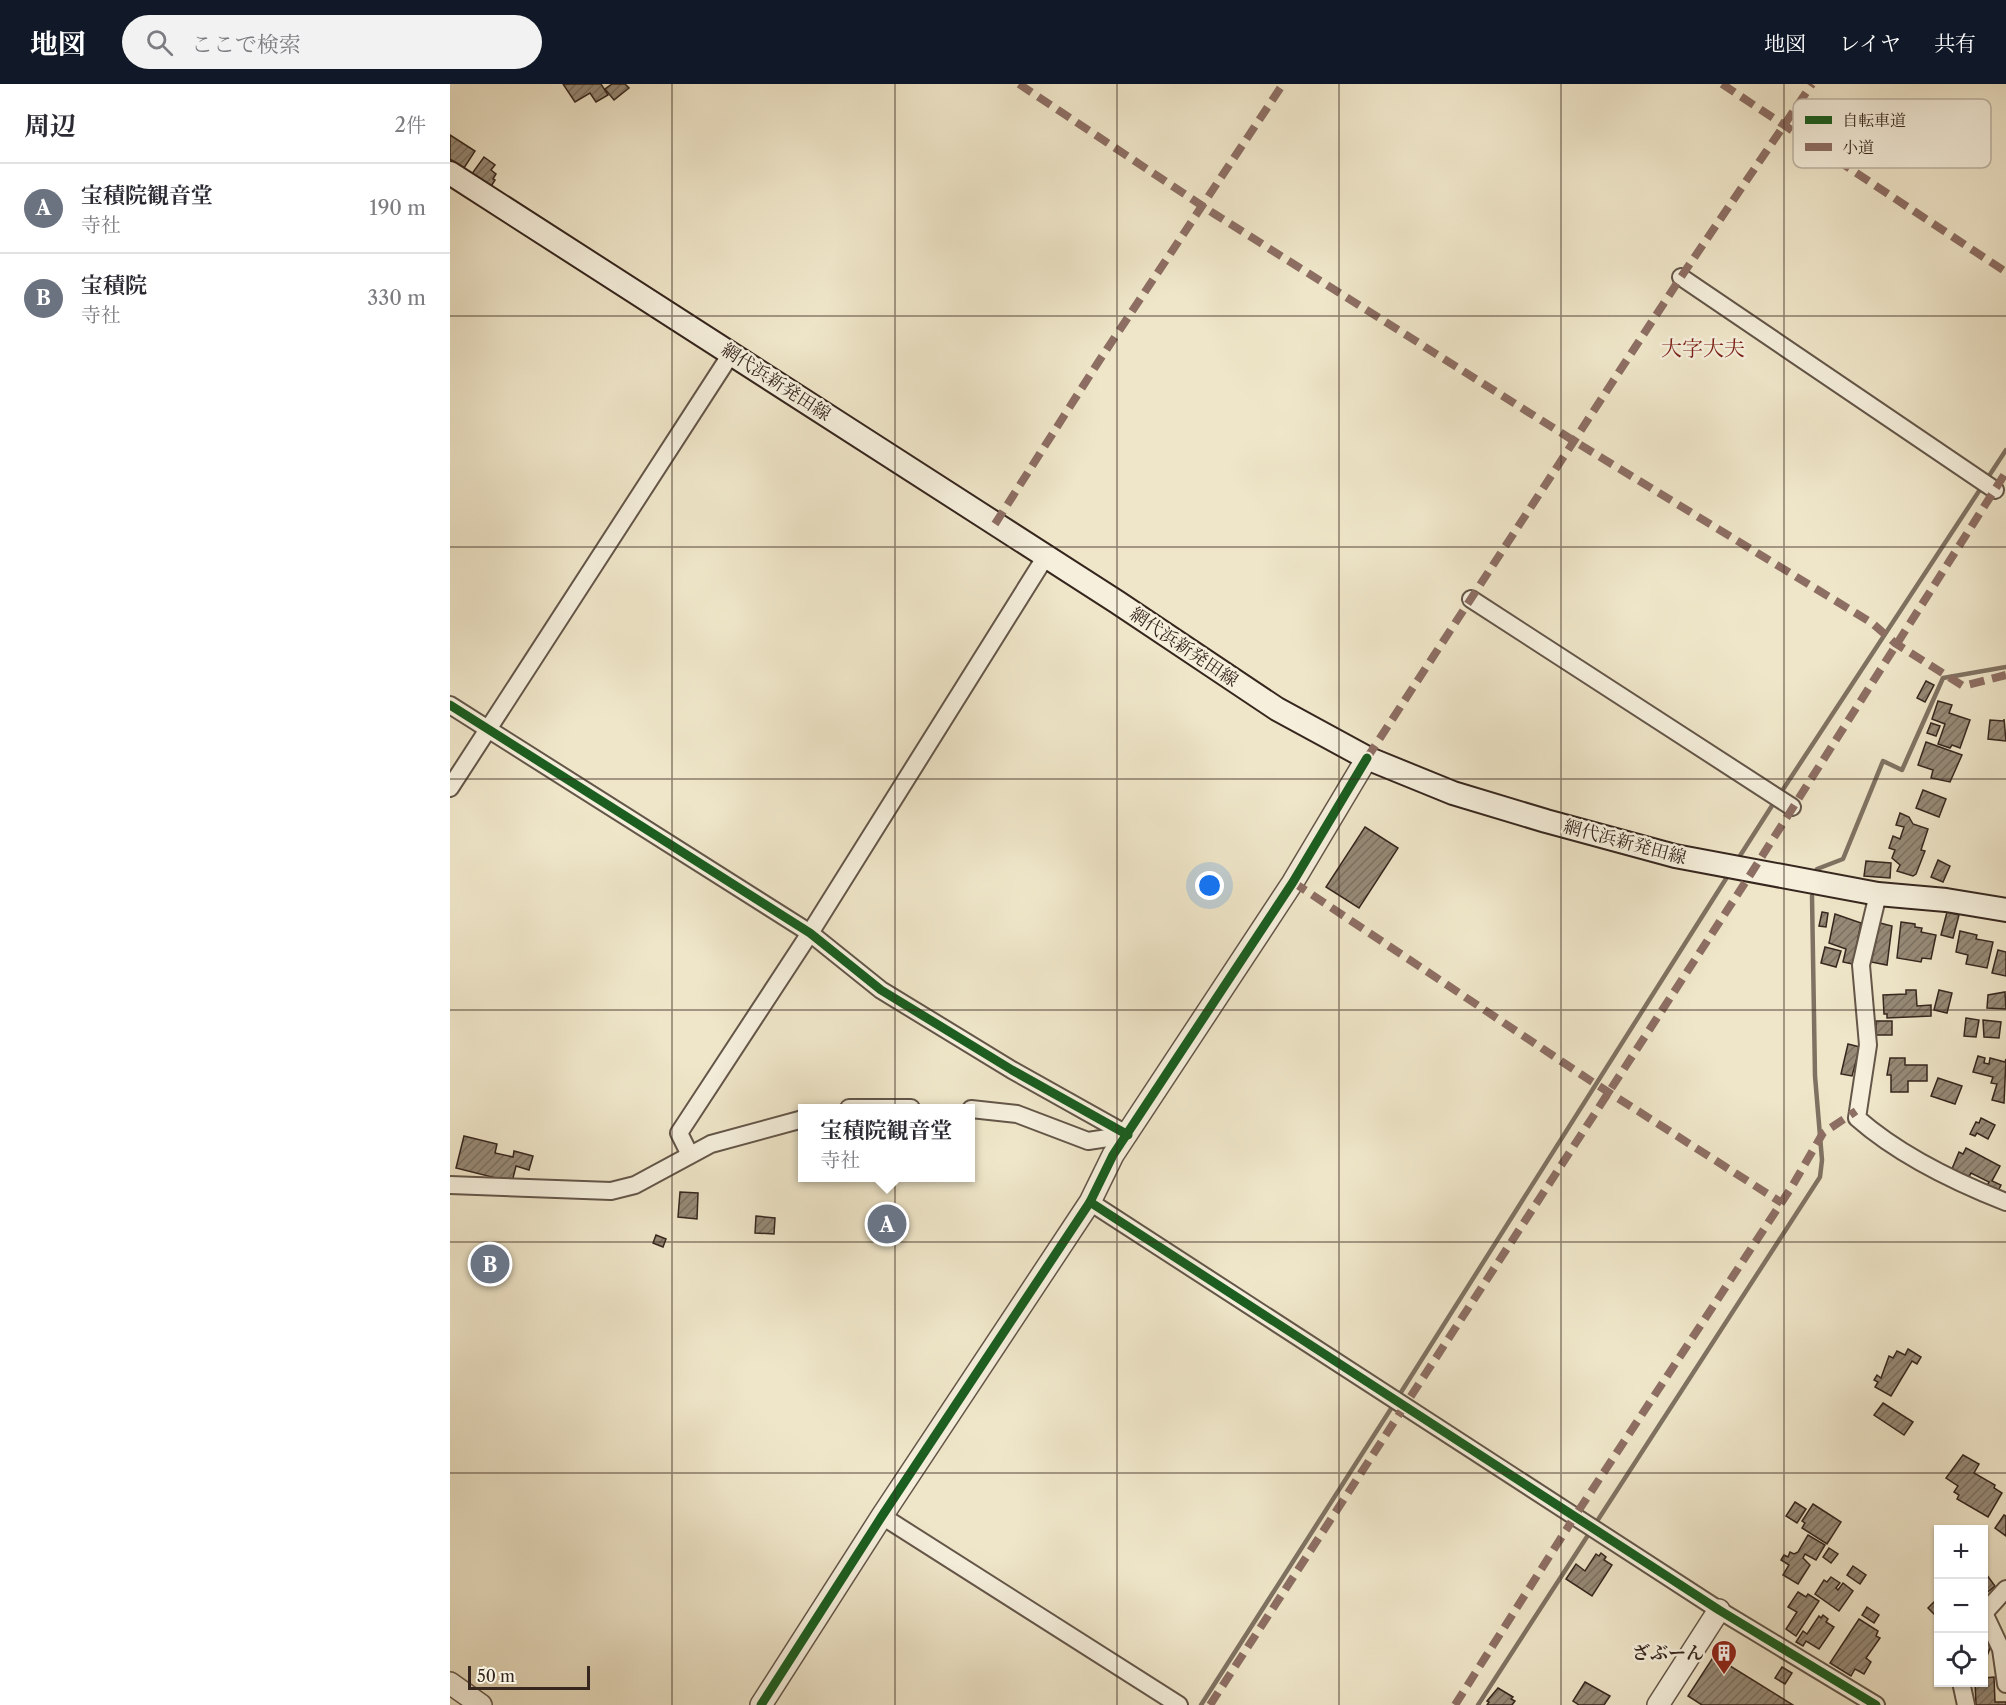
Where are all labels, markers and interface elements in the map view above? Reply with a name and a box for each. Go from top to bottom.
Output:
search box [122,15,542,69]
icon: search [143,26,176,59]
text: 地図 [30,27,86,61]
text: ここで検索 [191,31,301,58]
text: 地図 [1764,31,1806,56]
text: レイヤ [1839,31,1901,56]
text: 共有 [1934,31,1976,56]
legend [1793,99,1991,168]
text: 周辺 [24,110,76,142]
text: 自転車道 [1842,110,1906,130]
text: 2件 [395,113,426,137]
text: 小道 [1842,137,1874,157]
text: 宝積院観音堂 [81,182,213,209]
text: A [36,196,51,220]
text: 190 m [369,196,426,220]
text: 寺社 [81,213,121,237]
text: 宝積院 [81,272,147,299]
text: B [36,286,51,310]
text: 330 m [367,286,426,310]
text: 寺社 [81,303,121,327]
district label: 大字大夫 [1661,336,1745,361]
street label: 網代浜新発田線 [717,338,835,426]
street label: 網代浜新発田線 [1126,603,1242,691]
street label: 網代浜新発田線 [1561,815,1689,869]
your location [1195,871,1224,900]
popup [798,1104,975,1182]
text: 宝積院観音堂 [820,1117,953,1144]
text: 寺社 [820,1148,860,1172]
pin: A [868,1202,906,1246]
pin: B [470,1242,510,1286]
map controls [1934,1525,1988,1687]
button: + [1934,1525,1988,1579]
button: − [1934,1579,1988,1633]
button: locate [1934,1633,1988,1687]
building icon: ざぶーん [1709,1638,1739,1676]
place label: ざぶーん [1632,1642,1704,1664]
scale bar [468,1663,590,1690]
text: 50 m [477,1666,515,1686]

